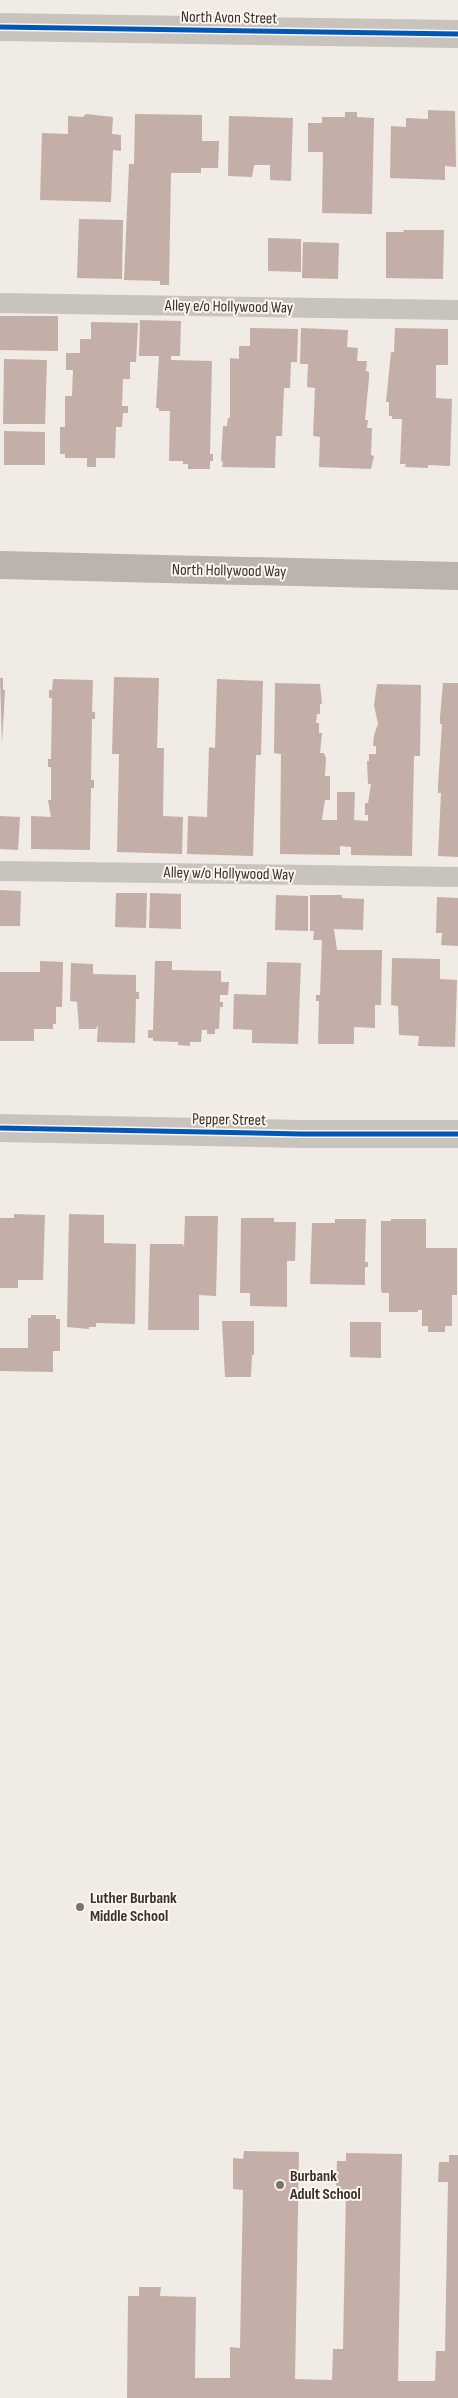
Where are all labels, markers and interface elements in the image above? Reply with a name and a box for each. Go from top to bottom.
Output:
street label: North Avon Street [181,8,277,28]
street label: Alley e/o Hollywood Way [164,296,293,318]
street label: North Hollywood Way [172,561,286,581]
street label: Alley w/o Hollywood Way [162,863,295,885]
street label: Pepper Street [192,1110,266,1130]
place label: Luther Burbank Middle School [90,1889,177,1926]
marker: Luther Burbank Middle School [74,1901,86,1913]
place label: Burbank Adult School [289,2167,361,2204]
marker: Burbank Adult School [274,2179,286,2191]

